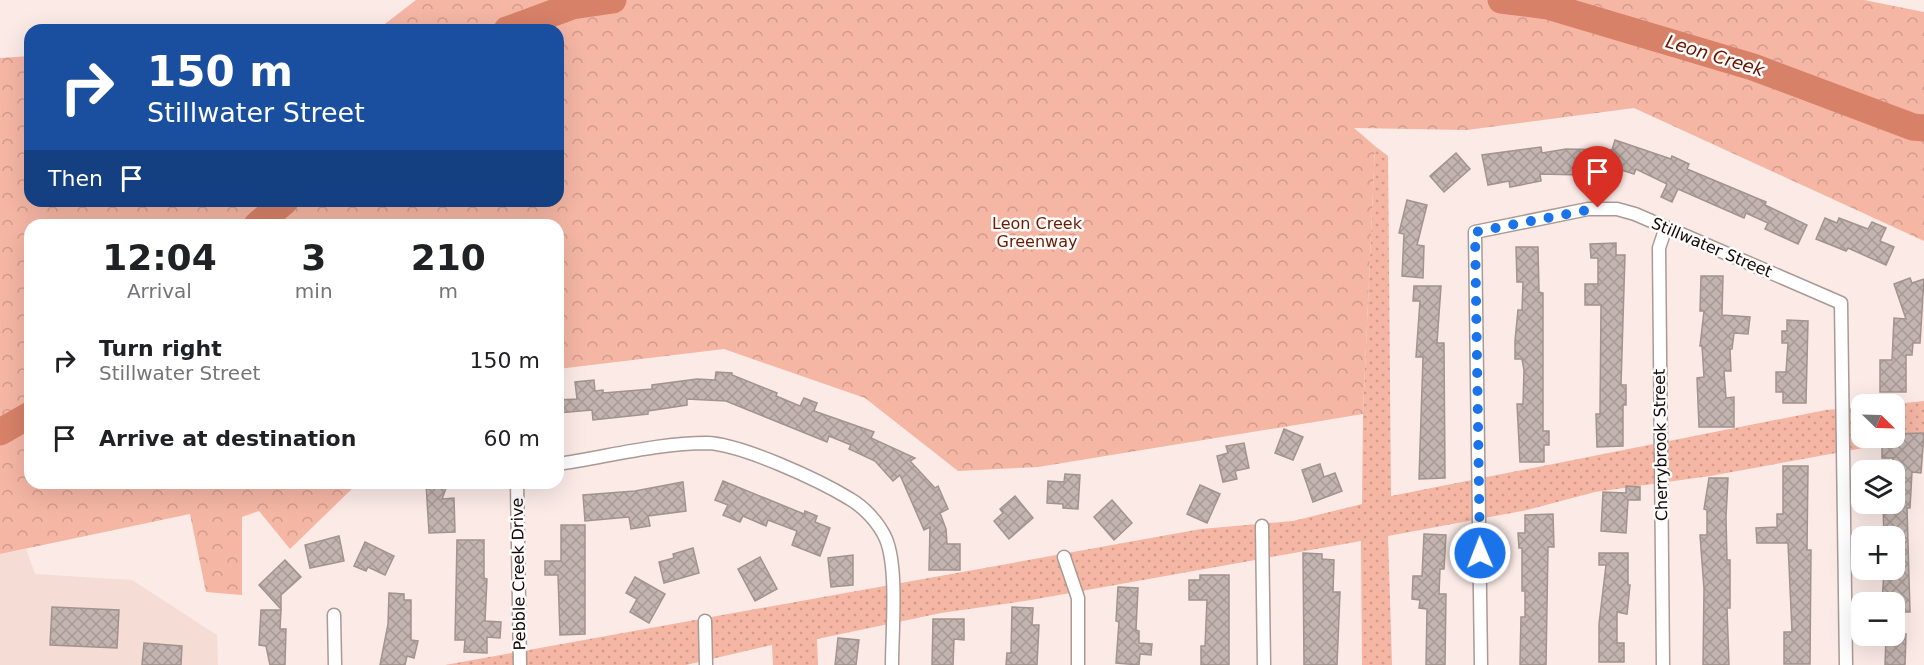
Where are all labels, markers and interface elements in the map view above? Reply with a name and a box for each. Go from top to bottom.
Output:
water label: Leon Creek [1663,31,1768,81]
text: 150 m [147,47,293,96]
icon: right [48,48,126,126]
text: Stillwater Street [147,97,365,128]
pin [1572,146,1623,208]
icon: arrive [1581,155,1614,188]
icon: arrive [115,162,148,195]
text: Then [48,166,103,191]
park label: Leon Creek Greenway [992,214,1083,251]
street label: Stillwater Street [1649,214,1775,281]
text: 12:04 [102,237,217,278]
text: 3 [301,237,326,278]
text: 210 [411,237,486,278]
text: Arrival [127,279,192,303]
text: min [295,279,333,303]
text: m [439,279,458,303]
text: Turn right [99,336,222,361]
icon: right [48,344,81,377]
text: 150 m [470,348,540,373]
text: Stillwater Street [99,361,260,385]
street label: Cherrybrook Street [1650,369,1671,521]
north arrow [1851,394,1905,448]
map controls [1851,394,1905,646]
icon: arrive [48,422,81,455]
text: Arrive at destination [99,426,356,451]
text: 60 m [484,426,540,451]
button: layers [1851,460,1905,514]
street label: Pebble Creek Drive [508,497,529,650]
position arrow [1448,521,1512,585]
button: + [1851,526,1905,580]
button: − [1851,592,1905,646]

